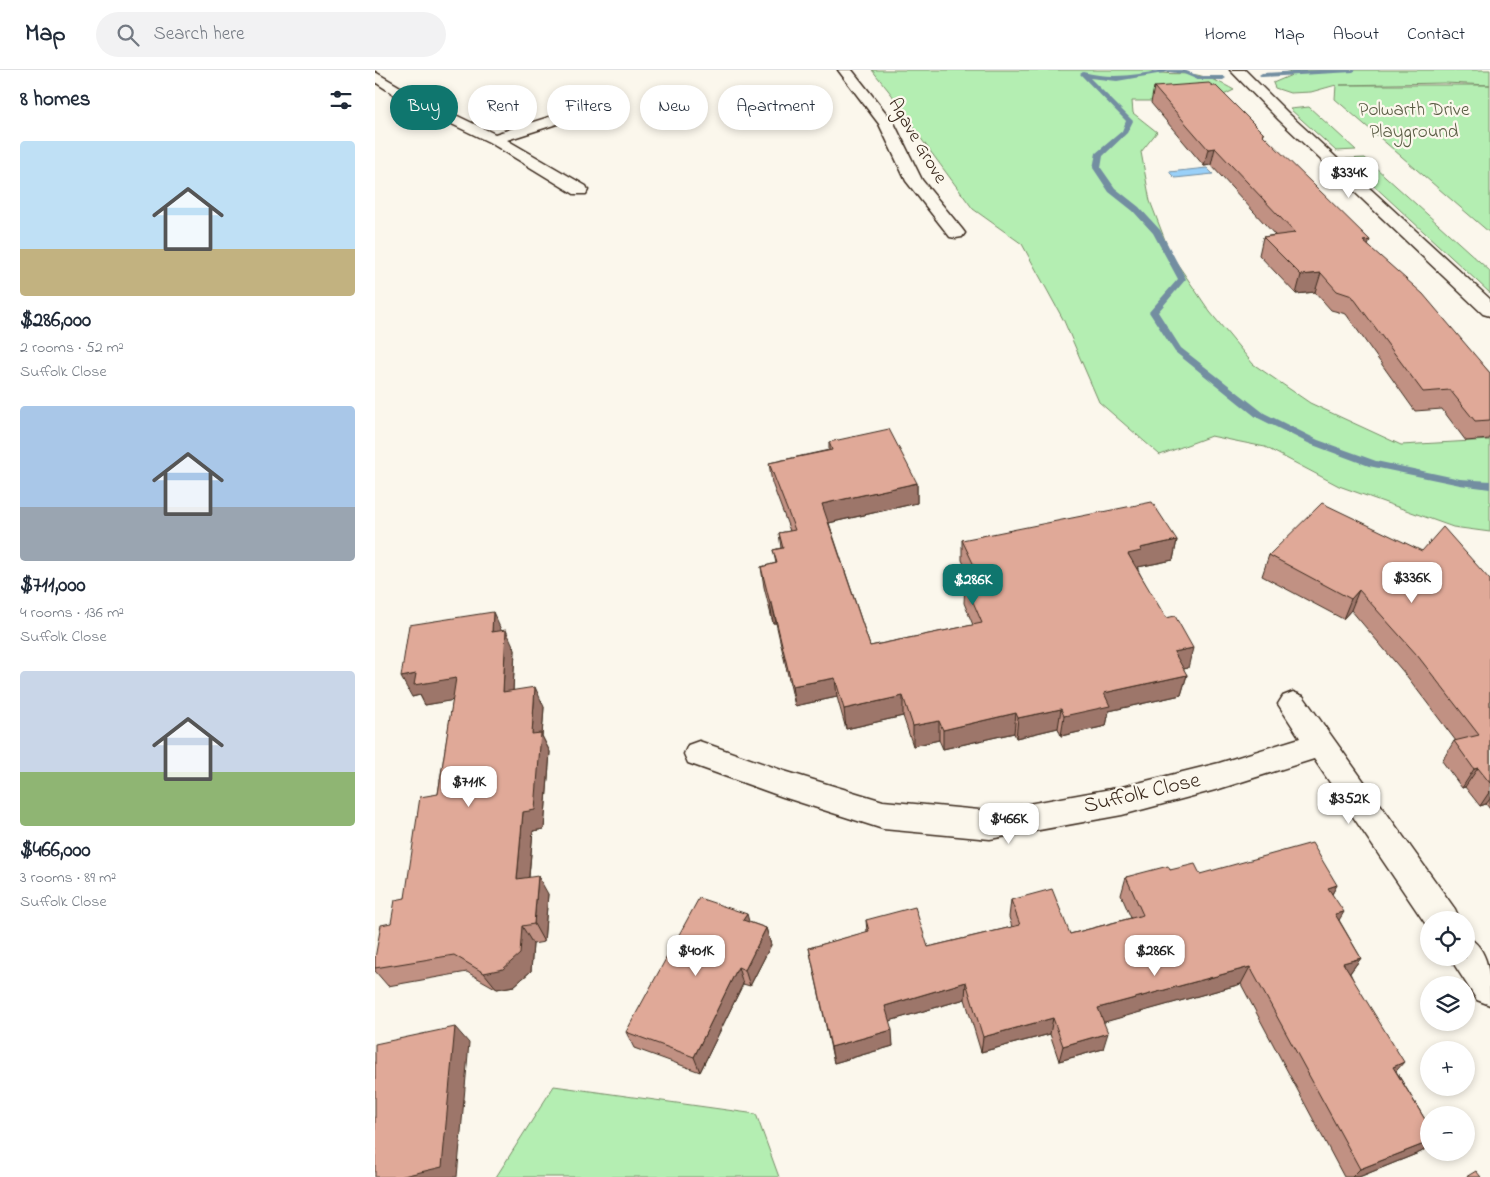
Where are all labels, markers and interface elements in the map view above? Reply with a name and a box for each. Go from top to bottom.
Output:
search box [96,12,446,57]
text: Map [25,17,66,52]
icon: search [114,21,142,49]
text: Search here [154,21,245,48]
text: Home [1205,22,1246,48]
text: Map [1274,22,1305,48]
text: About [1333,22,1379,48]
text: Contact [1407,22,1465,48]
text: 8 homes [20,85,90,115]
chip: Buy [390,85,458,130]
chip: Rent [468,85,537,130]
chip: Filters [547,85,630,130]
chip: New [640,85,708,130]
chip: Apartment [718,85,833,130]
icon: filters [327,86,355,114]
street label: Agave Grove [879,93,953,190]
park label: Polwarth Drive Playground [1359,97,1470,148]
pin: $334K [1314,156,1384,199]
text: $334K [1330,161,1368,185]
icon: home [143,174,233,264]
text: $286,000 [20,306,91,336]
text: 2 rooms · 52 m² [20,336,124,360]
text: Suffolk Close [20,360,107,384]
icon: home [143,439,233,529]
pin: $336K [1377,562,1447,604]
pin: $286K [938,564,1008,606]
text: $336K [1393,566,1431,590]
text: $286K [954,568,992,592]
text: $711,000 [20,571,86,601]
text: 4 rooms · 136 m² [20,601,124,625]
text: Suffolk Close [20,625,107,649]
icon: home [143,704,233,794]
street label: Suffolk Close [1080,765,1204,823]
pin: $711K [434,766,504,808]
text: $711K [452,770,486,794]
pin: $352K [1314,782,1384,825]
text: $352K [1328,787,1370,811]
pin: $466K [974,802,1044,845]
text: $466K [990,807,1028,831]
text: $466,000 [20,836,91,866]
text: 3 rooms · 89 m² [20,866,116,890]
text: Suffolk Close [20,890,107,914]
map controls [1420,911,1475,1161]
button: locate [1420,911,1475,966]
pin: $401K [661,934,731,977]
pin: $286K [1120,934,1190,977]
text: $401K [678,939,714,963]
text: $286K [1136,939,1174,963]
button: layers [1420,976,1475,1031]
button: + [1420,1041,1475,1096]
button: − [1420,1106,1475,1161]

